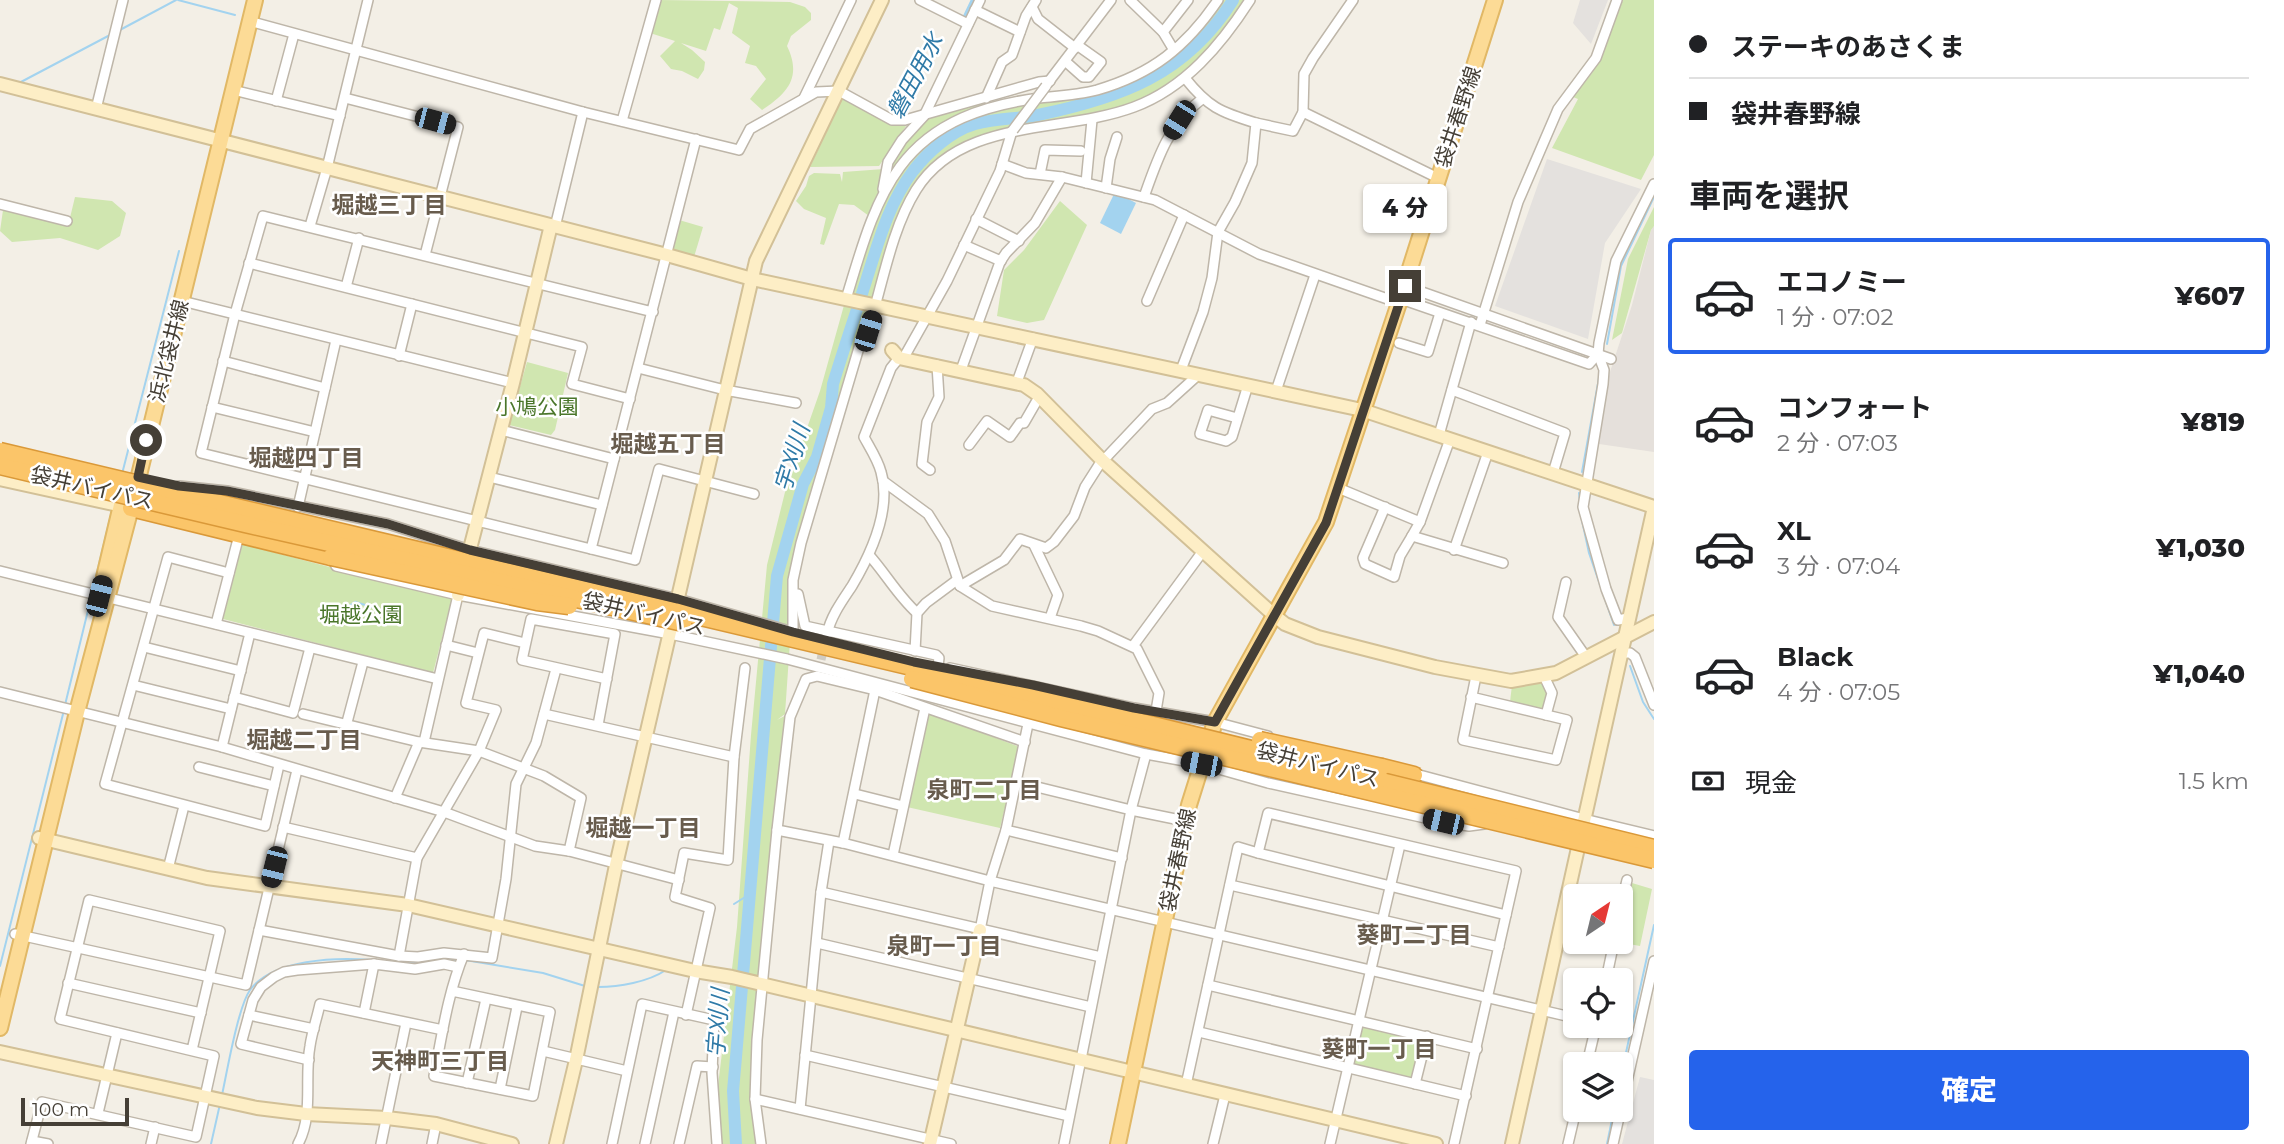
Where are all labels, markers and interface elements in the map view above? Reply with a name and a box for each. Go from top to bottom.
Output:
water label: 磐田用水 [881,26,950,123]
text: ステーキのあさくま [1731,31,1965,63]
street label: 袋井春野線 [1429,63,1486,171]
car [1159,97,1200,143]
text: 袋井春野線 [1731,98,1861,130]
car [412,105,459,137]
text: 車両を選択 [1689,176,1849,215]
callout: 4 分 [1363,184,1447,233]
district label: 堀越三丁目 [332,191,447,219]
text: 4 分 [1382,194,1428,222]
icon: car [1693,265,1756,328]
text: エコノミー [1777,266,1907,298]
route end [1389,270,1421,302]
text: ¥607 [2175,280,2245,312]
street label: 浜北袋井線 [144,297,193,405]
text: 1 分 · 07:02 [1777,303,1893,331]
car [852,308,885,354]
icon: car [1693,391,1756,454]
text: コンフォート [1777,392,1932,424]
park label: 小鳩公園 [495,394,579,419]
text: ¥819 [2181,406,2245,438]
water label: 宇刈川 [769,418,816,495]
route start [130,424,162,456]
text: 2 分 · 07:03 [1777,429,1898,457]
district label: 堀越五丁目 [611,430,726,458]
district label: 堀越四丁目 [249,444,364,472]
street label: 袋井バイパス [28,461,156,514]
text: XL [1777,515,1811,547]
icon: car [1693,517,1756,580]
text: ¥1,030 [2156,532,2245,564]
text: 3 分 · 07:04 [1777,552,1900,580]
car [84,573,115,619]
street label: 袋井バイパス [580,587,708,640]
park label: 堀越公園 [319,602,403,627]
text: Black [1777,641,1853,673]
icon: car [1693,643,1756,706]
text: ¥1,040 [2153,658,2245,690]
text: 4 分 · 07:05 [1777,678,1900,706]
district label: 堀越二丁目 [247,726,362,754]
street label: 袋井バイパス [1254,737,1382,792]
car [1179,750,1224,778]
icon: cash [1689,762,1727,800]
text: 現金 [1745,767,1797,799]
text: 1.5 km [2179,767,2249,795]
district label: 泉町二丁目 [927,776,1042,804]
street label: 袋井春野線 [1154,806,1201,914]
car [1421,807,1466,837]
district label: 堀越一丁目 [586,814,701,842]
car [259,844,290,890]
north arrow [1563,884,1633,954]
map controls [1563,884,1633,1122]
district label: 葵町二丁目 [1357,921,1472,949]
district label: 泉町一丁目 [887,932,1002,960]
button: locate [1563,968,1633,1038]
water label: 宇刈川 [702,985,735,1058]
district label: 葵町一丁目 [1322,1035,1437,1063]
district label: 天神町三丁目 [371,1047,509,1075]
button: 確定 [1689,1050,2249,1130]
button: layers [1563,1052,1633,1122]
scale bar [21,1095,130,1127]
text: 100 m [32,1098,89,1121]

